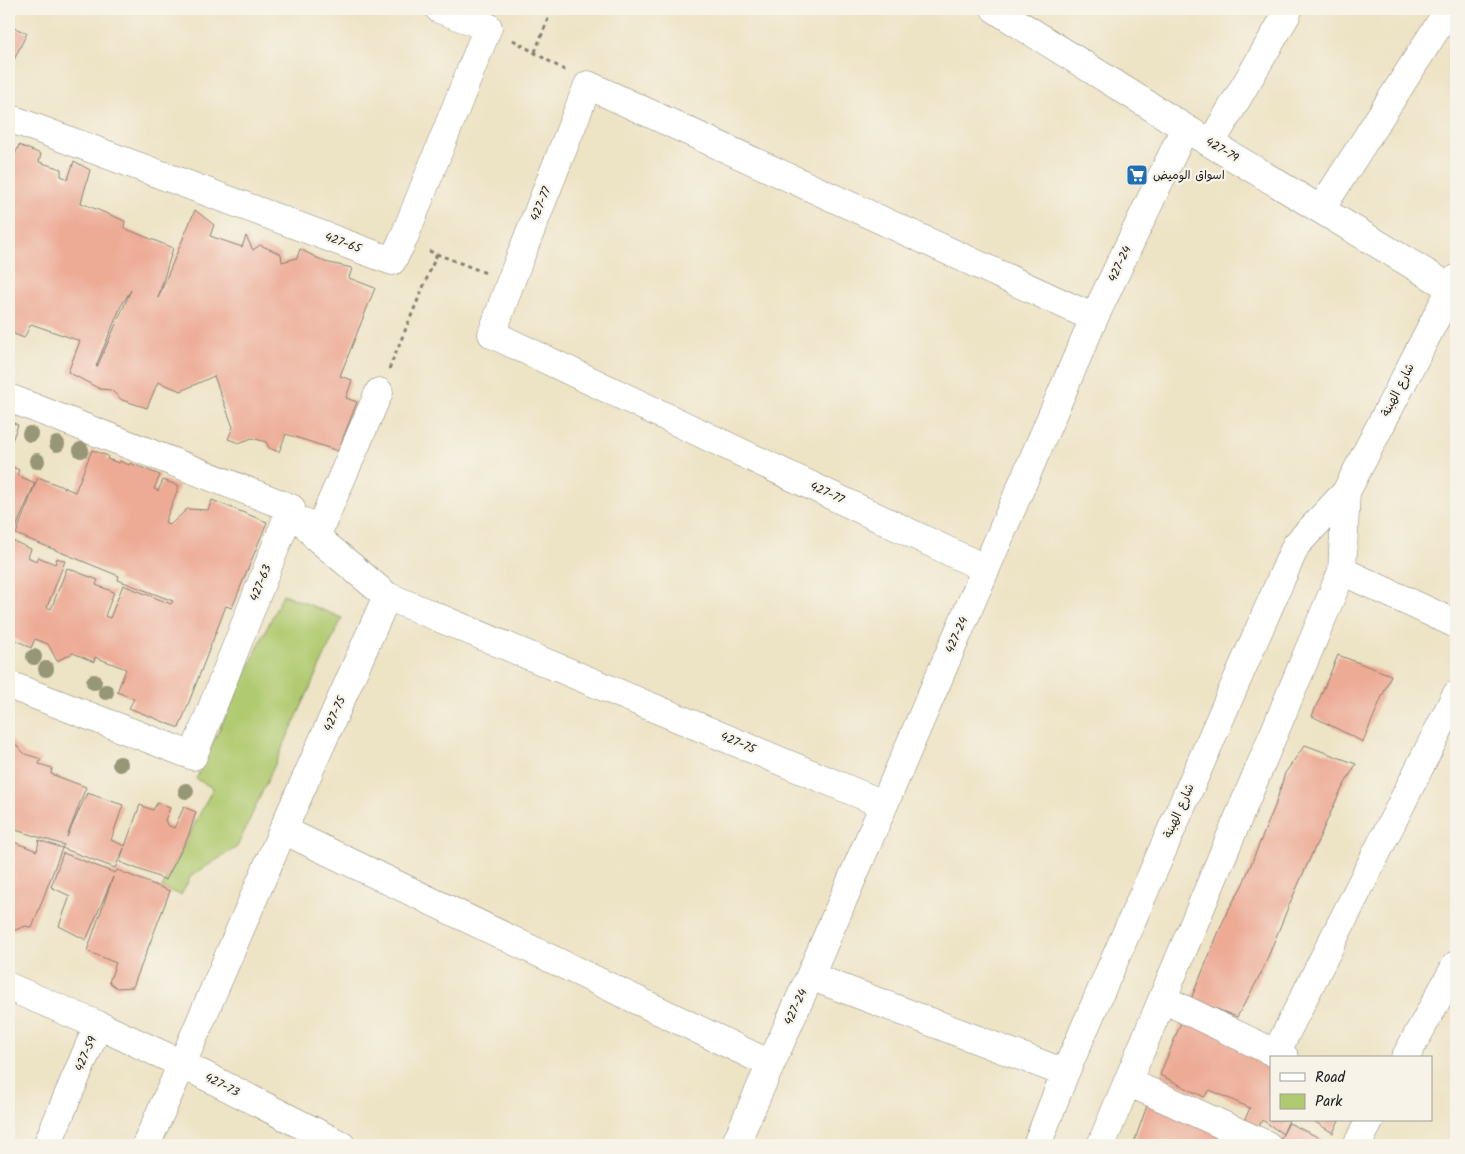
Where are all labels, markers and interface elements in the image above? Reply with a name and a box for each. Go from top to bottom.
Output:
street label: 427-79 [1202,133,1242,167]
supermarket icon: اسواق الوميض [1125,163,1149,187]
place label: اسواق الوميض [1153,166,1225,185]
street label: 427-77 [526,183,557,224]
street label: 427-65 [322,228,365,259]
street label: 427-24 [1103,242,1137,285]
street label: شارع الهبنة [1376,360,1420,420]
street label: 427-77 [807,477,848,509]
street label: 427-63 [245,562,277,604]
street label: 427-24 [941,613,974,656]
street label: 427-75 [319,692,352,735]
street label: 427-75 [717,727,760,760]
street label: شارع الهبنة [1159,781,1199,841]
street label: 427-24 [779,985,813,1028]
street label: 427-59 [70,1033,102,1075]
legend [1270,1056,1432,1122]
text: Road [1315,1066,1346,1090]
street label: 427-73 [201,1068,243,1102]
text: Park [1315,1090,1343,1114]

